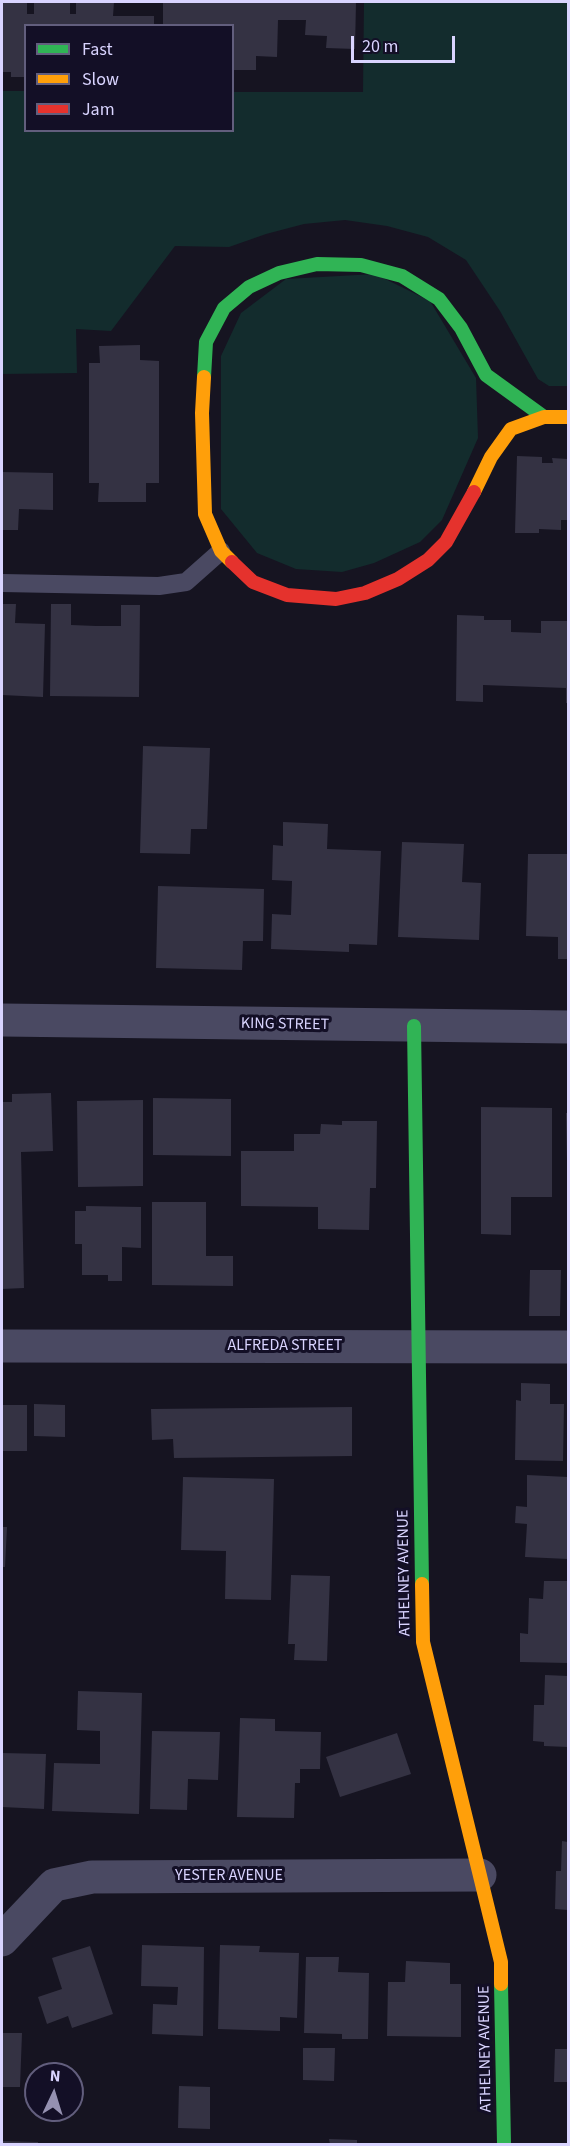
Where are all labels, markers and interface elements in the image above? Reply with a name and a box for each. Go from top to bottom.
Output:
legend [24,24,234,132]
scale bar [354,24,458,62]
text: 20 m [362,34,398,59]
text: Fast [82,37,113,62]
text: Slow [82,67,119,92]
text: Jam [82,97,115,122]
street label: KING STREET [241,1015,329,1035]
street label: ALFREDA STREET [228,1336,342,1356]
street label: ATHELNEY AVENUE [394,1509,416,1637]
street label: YESTER AVENUE [175,1866,283,1886]
street label: ATHELNEY AVENUE [475,1985,497,2113]
north arrow [24,2062,84,2122]
text: N [49,2065,61,2087]

